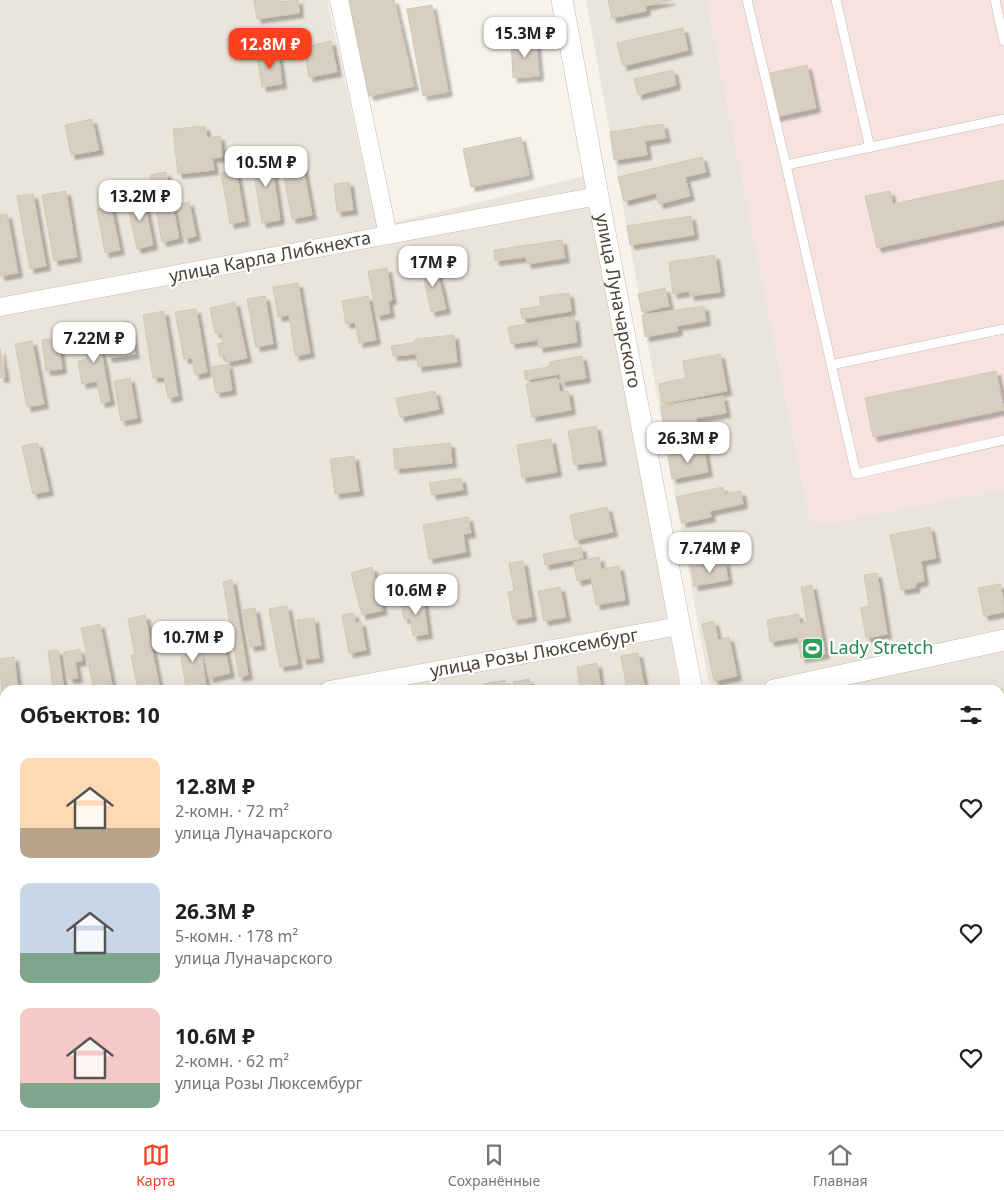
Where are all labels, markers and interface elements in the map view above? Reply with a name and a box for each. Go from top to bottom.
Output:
pin: 15.3M ₽ [479,17,571,59]
text: 15.3M ₽ [495,22,555,44]
pin: 12.8M ₽ [224,28,316,70]
text: 12.8M ₽ [240,33,300,55]
pin: 10.5M ₽ [220,146,312,188]
text: 10.5M ₽ [236,151,296,173]
pin: 13.2M ₽ [94,180,186,222]
text: 13.2M ₽ [110,185,170,207]
street label: улица Луначарского [591,211,647,390]
street label: улица Карла Либкнехта [167,225,373,287]
pin: 17M ₽ [398,246,468,288]
text: 17M ₽ [409,251,457,273]
pin: 7.22M ₽ [48,322,140,364]
text: 7.22M ₽ [64,327,124,349]
pin: 26.3M ₽ [642,422,734,464]
text: 26.3M ₽ [658,427,718,449]
pin: 7.74M ₽ [664,532,756,574]
text: 7.74M ₽ [680,537,740,559]
pin: 10.6M ₽ [370,574,462,616]
text: 10.6M ₽ [386,579,446,601]
pin: 10.7M ₽ [147,620,239,663]
street label: улица Розы Люксембург [428,622,640,682]
text: 10.7M ₽ [163,626,223,648]
place label: Lady Stretch [829,635,933,659]
sports icon: Lady Stretch [801,636,825,660]
text: Объектов: 10 [20,701,160,729]
icon: filters [957,701,985,729]
text: 12.8M ₽ [175,772,255,800]
icon: home [60,778,120,838]
icon: heart [957,794,985,822]
text: 2-комн. · 72 m² [175,800,289,822]
text: улица Луначарского [175,822,333,844]
text: 26.3M ₽ [175,897,255,925]
icon: home [60,903,120,963]
icon: heart [957,919,985,947]
text: 5-комн. · 178 m² [175,925,298,947]
text: улица Луначарского [175,947,333,969]
text: 10.6M ₽ [175,1022,255,1050]
icon: home [60,1028,120,1088]
icon: heart [957,1044,985,1072]
text: 2-комн. · 62 m² [175,1050,289,1072]
text: улица Розы Люксембург [175,1072,363,1094]
tab: Карта [136,1141,175,1190]
tab: Сохранённые [448,1141,540,1190]
tab: Главная [813,1141,868,1190]

